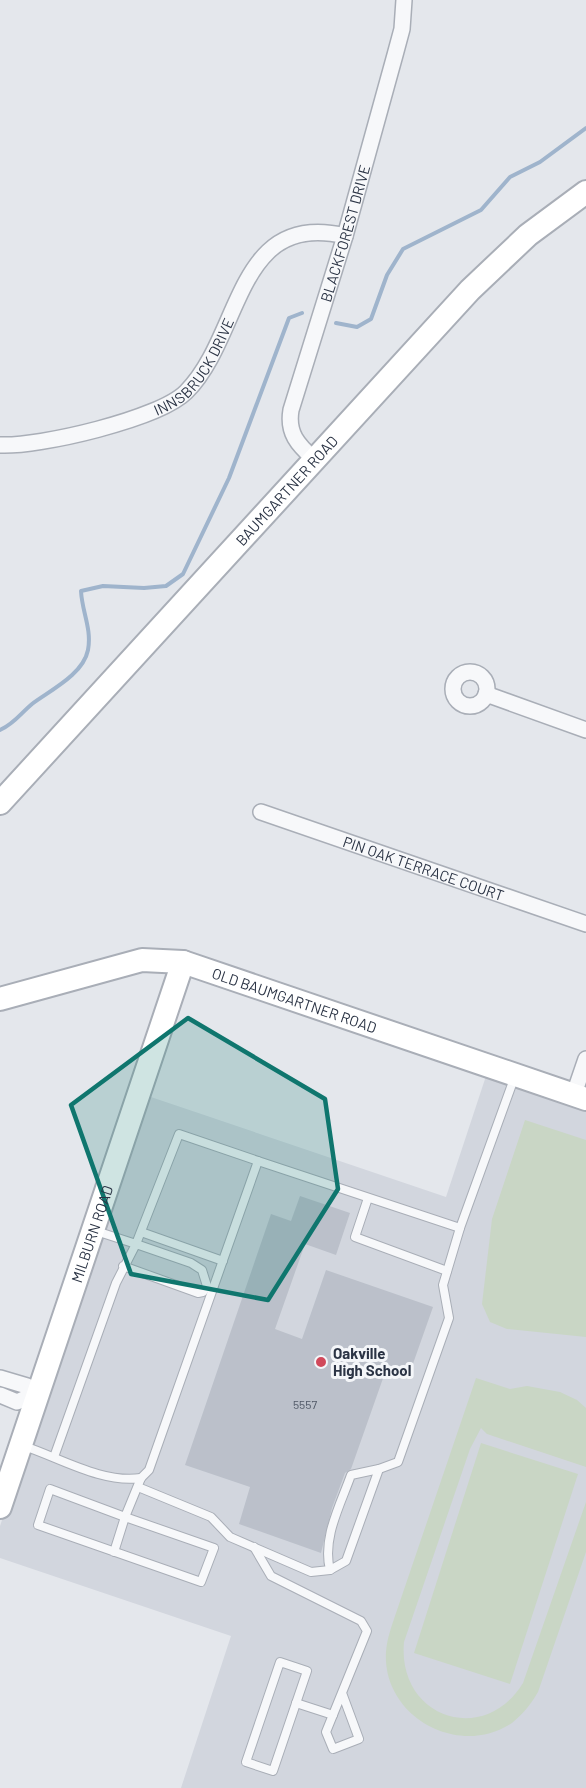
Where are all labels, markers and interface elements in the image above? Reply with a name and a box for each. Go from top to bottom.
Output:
street label: BLACKFOREST DRIVE [316,163,373,304]
street label: INNSBRUCK DRIVE [151,315,237,419]
street label: BAUMGARTNER ROAD [232,432,341,549]
street label: PIN OAK TERRACE COURT [341,832,507,904]
street label: OLD BAUMGARTNER ROAD [210,964,379,1036]
street label: MILBURN ROAD [67,1183,116,1285]
place label: Oakville High School [333,1344,411,1379]
marker: Oakville High School [314,1355,328,1369]
house number: 5557 [293,1397,317,1411]

